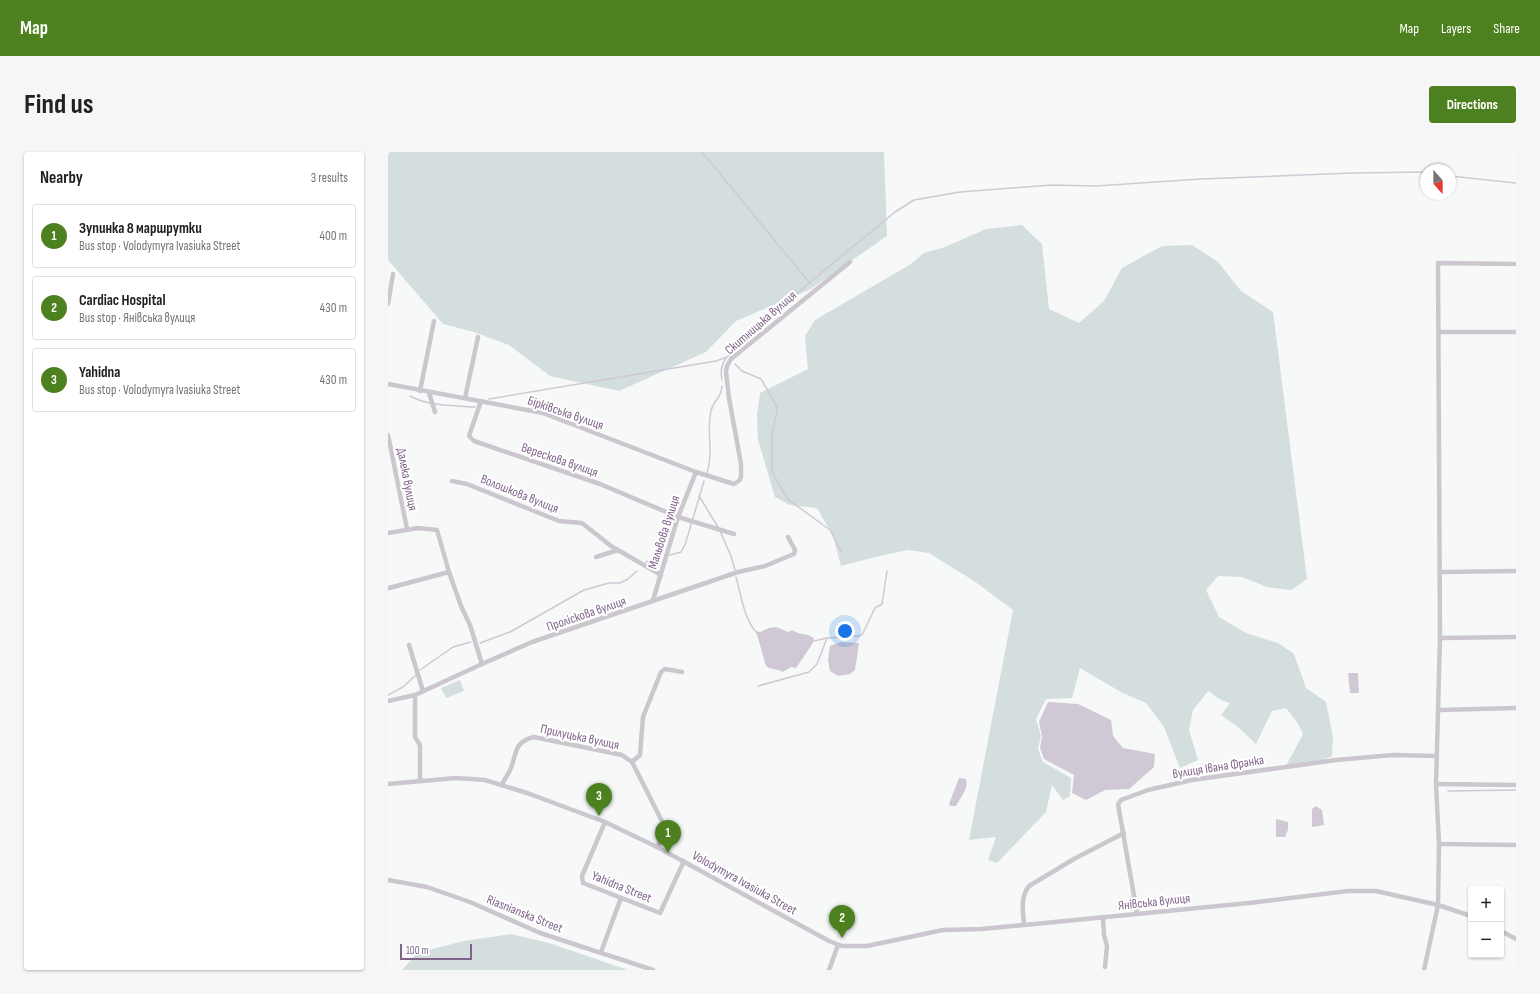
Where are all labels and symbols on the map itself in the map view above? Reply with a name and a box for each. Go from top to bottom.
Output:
north arrow [1420,164,1456,200]
street label: Скитницька вулиця [722,287,800,358]
street label: Бірківська вулиця [526,392,606,433]
street label: Верескова вулиця [519,439,600,481]
street label: Далека вулиця [393,446,421,512]
street label: Волошкова вулиця [478,471,561,517]
street label: Мальвова вулиця [645,493,683,571]
street label: Проліскова вулиця [544,593,628,635]
your location [835,621,855,641]
street label: Прилуцька вулиця [539,721,621,753]
street label: вулиця Івана Франка [1171,752,1265,782]
pin: 3 [586,783,612,816]
pin: 1 [655,820,681,853]
street label: Volodymyra Ivasiuka Street [689,847,800,918]
street label: Yahidna Street [589,868,654,906]
street label: Янівська вулиця [1117,890,1191,914]
street label: Riasnianska Street [484,891,565,936]
pin: 2 [829,905,855,938]
scale bar [400,942,472,961]

